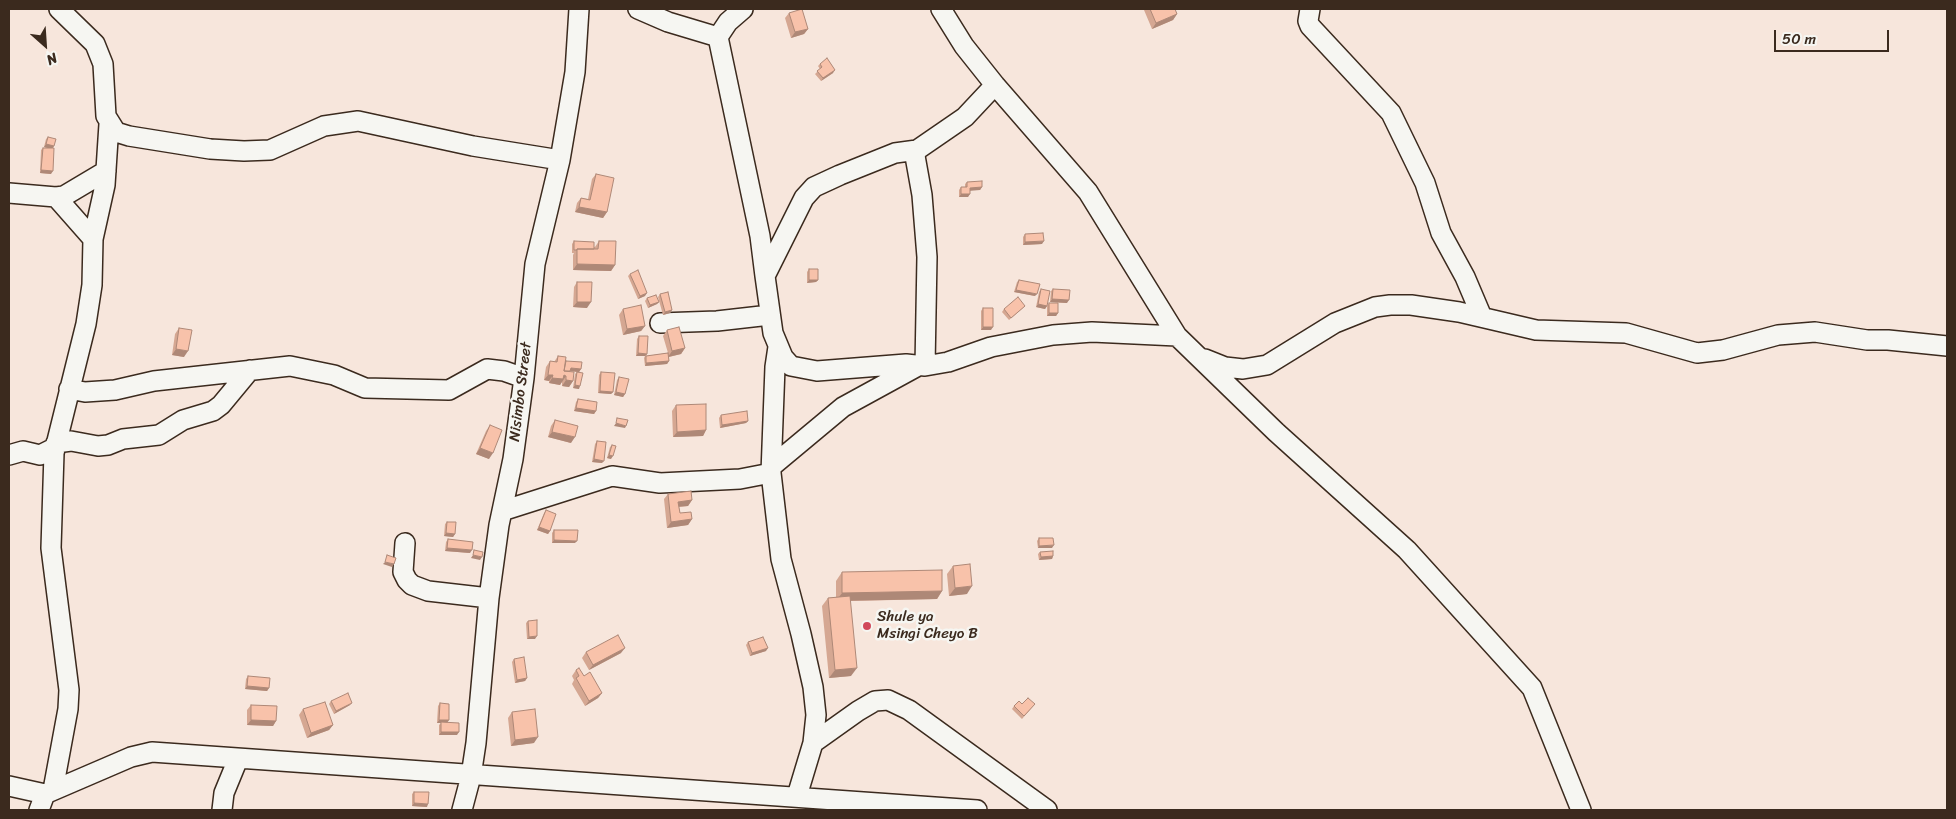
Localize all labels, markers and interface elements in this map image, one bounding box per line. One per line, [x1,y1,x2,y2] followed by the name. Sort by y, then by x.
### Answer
[20,20,70,70] north arrow
[1776,20,1891,52] scale bar
[1782,26,1816,52] text: 50 m
[42,46,62,72] text: N
[506,341,536,443] street label: Nisimbo Street
[877,608,978,643] place label: Shule ya Msingi Cheyo B
[861,620,873,632] marker: Shule ya Msingi Cheyo B

